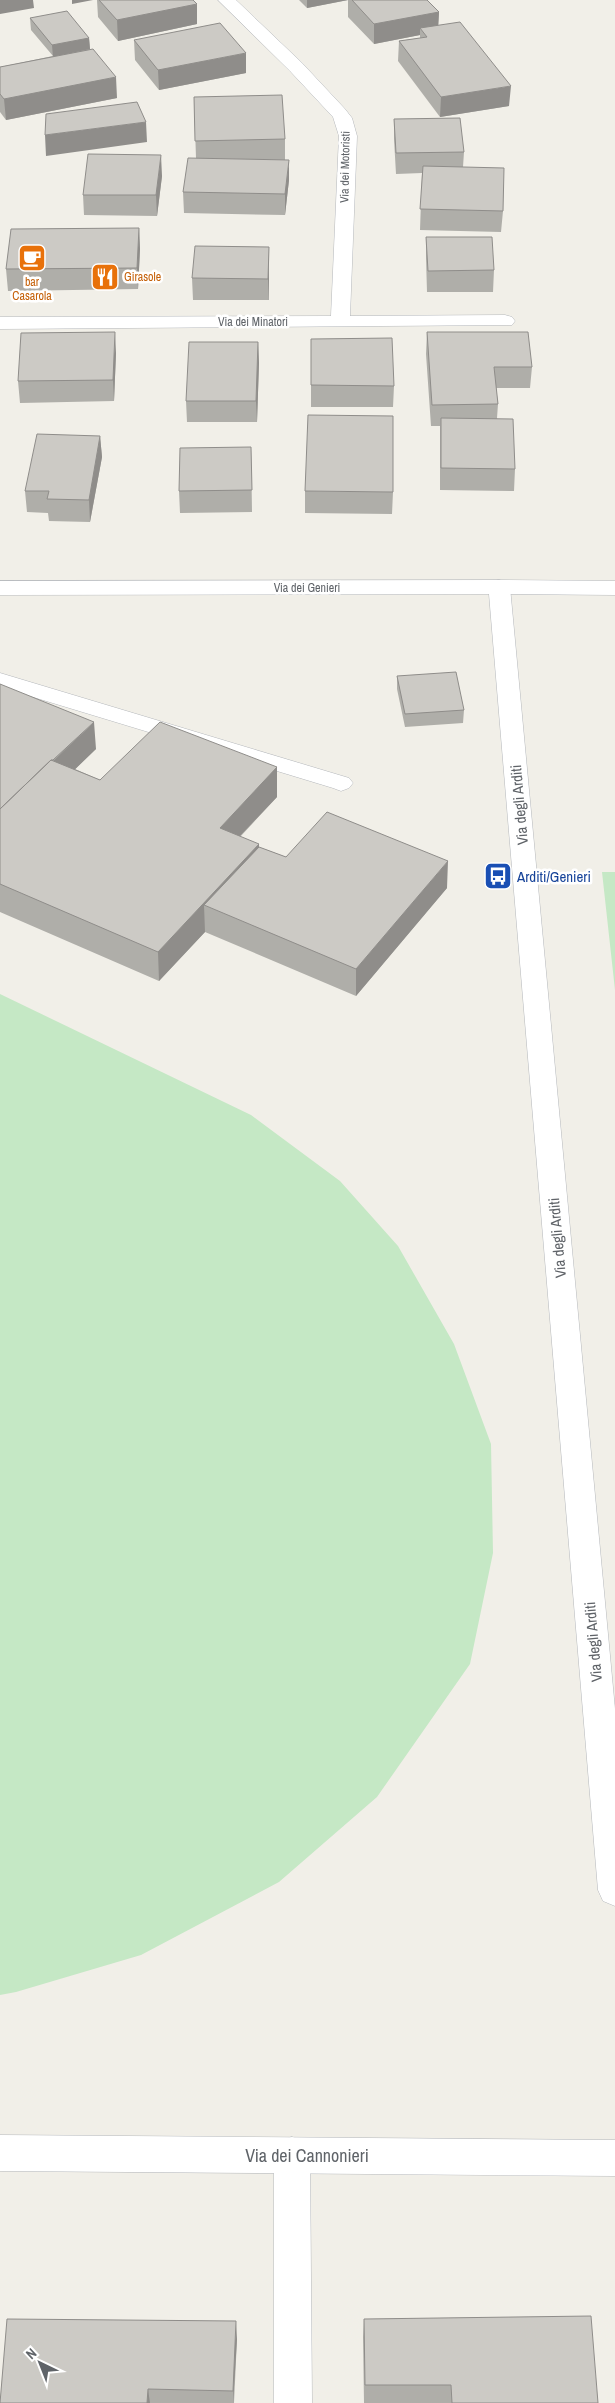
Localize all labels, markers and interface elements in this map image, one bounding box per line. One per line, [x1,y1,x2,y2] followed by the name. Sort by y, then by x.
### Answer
[336,131,354,203] street label: Via dei Motoristi
[17,243,47,273] cafe icon: bar Casarola
[90,262,120,292] restaurant icon: Girasole
[124,269,161,285] place label: Girasole
[12,274,52,304] place label: bar Casarola
[218,314,288,330] street label: Via dei Minatori
[274,580,340,596] street label: Via dei Genieri
[505,764,533,846] street label: Via degli Arditi
[483,861,513,891] bus stop icon: Arditi/Genieri
[516,866,591,887] place label: Arditi/Genieri
[543,1197,571,1279] street label: Via degli Arditi
[579,1601,607,1683] street label: Via degli Arditi
[245,2143,369,2168] street label: Via dei Cannonieri
[15,2338,65,2388] north arrow
[22,2344,40,2363] text: N

